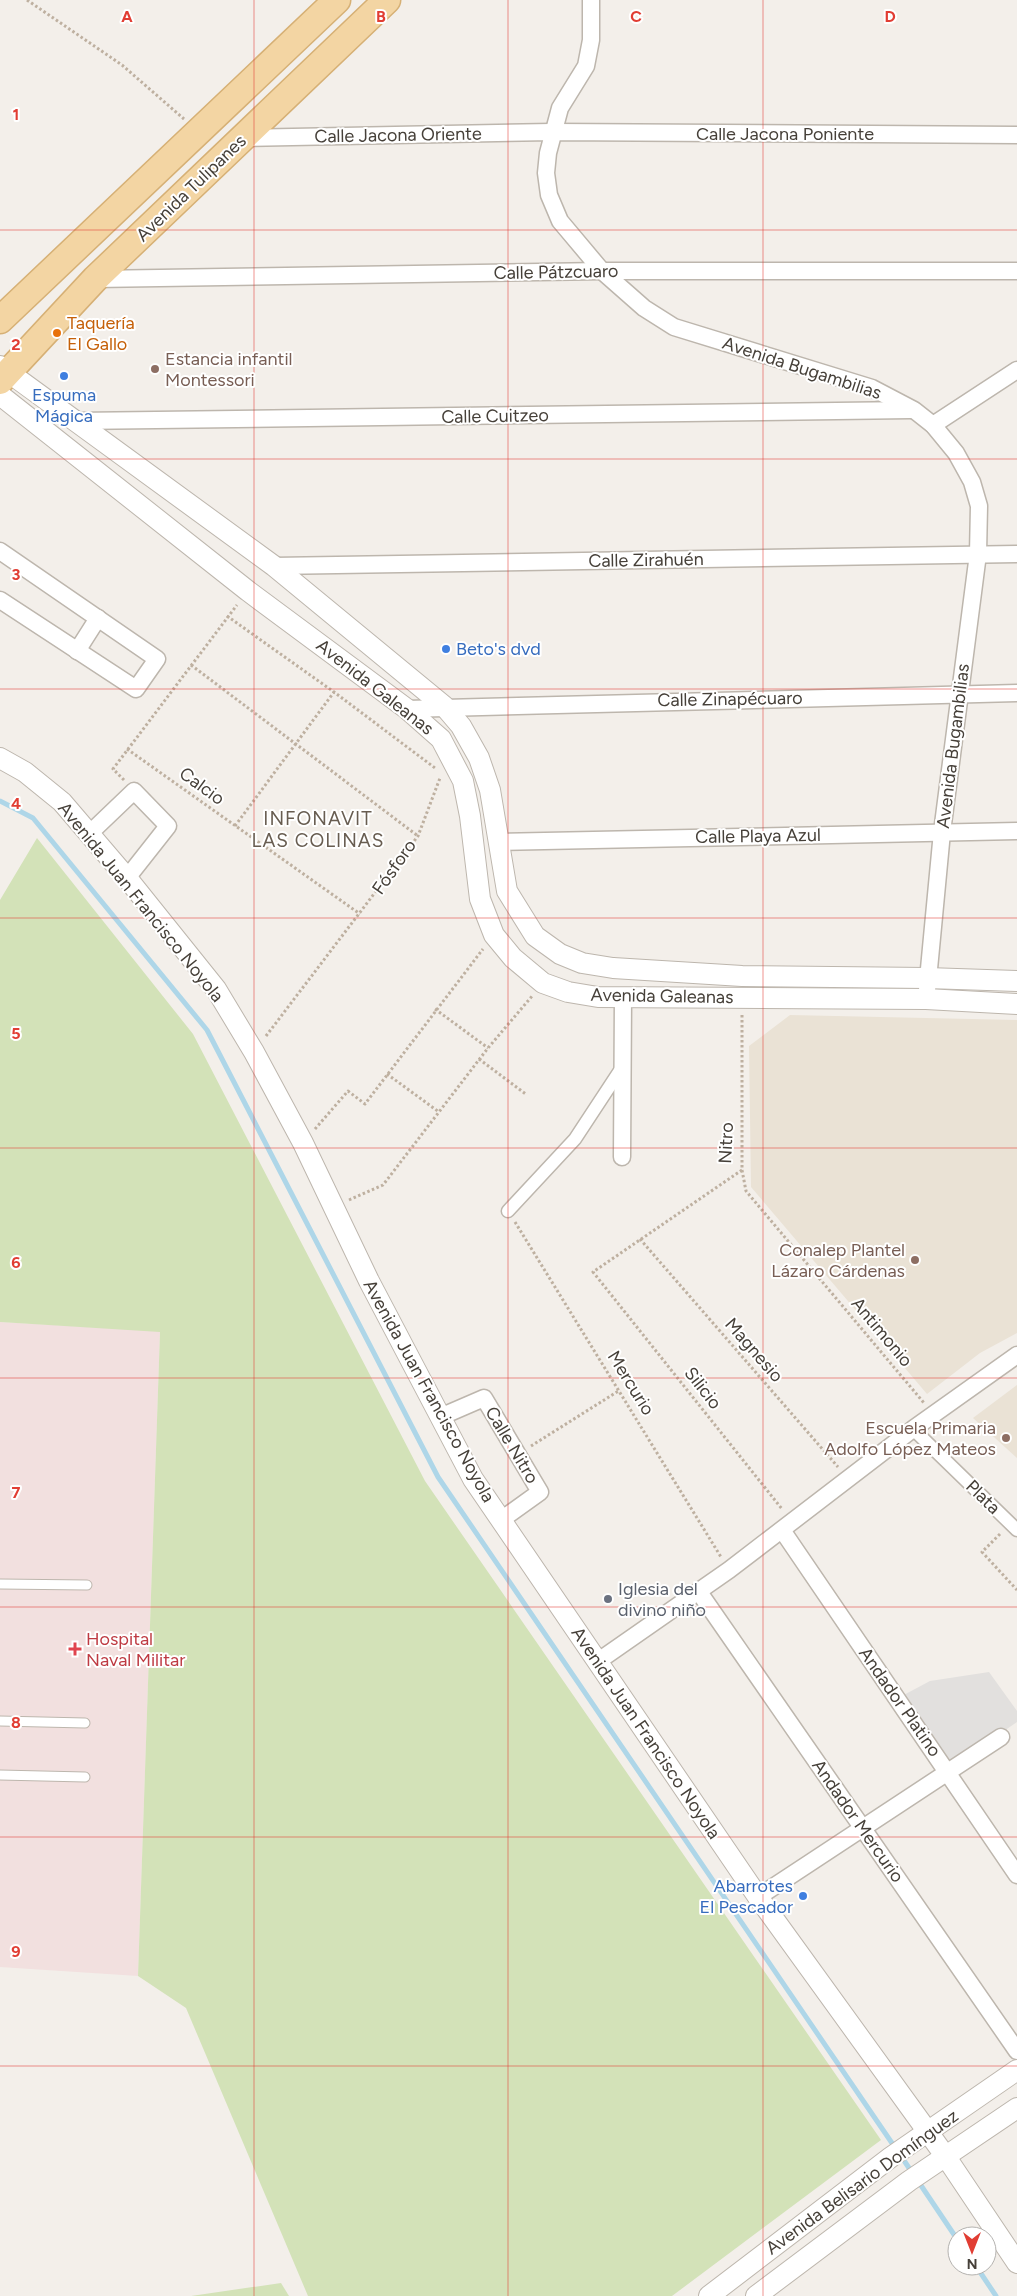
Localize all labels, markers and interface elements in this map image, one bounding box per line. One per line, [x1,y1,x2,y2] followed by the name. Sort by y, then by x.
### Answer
[121,7,133,26] text: A
[376,7,386,26] text: B
[630,7,642,26] text: C
[884,7,896,26] text: D
[13,105,19,124] text: 1
[314,123,482,147] street label: Calle Jacona Oriente
[696,123,874,145] street label: Calle Jacona Poniente
[131,130,251,246] street label: Avenida Tulipanes
[493,260,619,284] street label: Calle Pátzcuaro
[67,312,135,355] place label: Taquería El Gallo
[51,327,63,339] marker: Taquería El Gallo
[720,332,884,404] street label: Avenida Bugambilias
[11,335,21,354] text: 2
[165,348,293,391] place label: Estancia infantil Montessori
[149,363,161,375] marker: Estancia infantil Montessori
[58,370,70,382] marker: Espuma Mágica
[32,384,96,427] place label: Espuma Mágica
[441,404,549,428] street label: Calle Cuitzeo
[588,548,704,572] street label: Calle Zirahuén
[12,565,21,584] text: 3
[312,634,438,740] street label: Avenida Galeanas
[456,638,541,660] place label: Beto's dvd
[440,643,452,655] marker: Beto's dvd
[932,662,974,830] street label: Avenida Bugambilias
[657,687,803,711] street label: Calle Zinapécuaro
[175,762,229,810] street label: Calcio
[11,794,21,813] text: 4
[53,797,229,1007] street label: Avenida Juan Francisco Noyola
[252,807,384,852] district label: INFONAVIT LAS COLINAS
[695,824,821,848] street label: Calle Playa Azul
[367,835,421,899] street label: Fósforo
[590,984,734,1008] street label: Avenida Galeanas
[11,1024,21,1043] text: 5
[714,1122,738,1164] street label: Nitro
[771,1239,905,1282] place label: Conalep Plantel Lázaro Cárdenas
[11,1253,21,1272] text: 6
[909,1254,921,1266] marker: Conalep Plantel Lázaro Cárdenas
[359,1276,499,1506] street label: Avenida Juan Francisco Noyola
[847,1293,917,1371] street label: Antimonio
[720,1313,788,1387] street label: Magnesio
[603,1347,659,1419] street label: Mercurio
[680,1362,726,1414] street label: Silicio
[480,1403,544,1487] street label: Calle Nitro
[824,1417,996,1460] place label: Escuela Primaria Adolfo López Mateos
[1000,1432,1012,1444] marker: Escuela Primaria Adolfo López Mateos
[961,1475,1005,1519] street label: Plata
[12,1483,21,1502] text: 7
[618,1578,706,1621] place label: Iglesia del divino niño
[602,1593,614,1605] marker: Iglesia del divino niño
[567,1623,725,1843] street label: Avenida Juan Francisco Noyola
[86,1628,185,1671] place label: Hospital Naval Militar
[68,1642,82,1656] marker: Hospital Naval Militar
[854,1643,946,1761] street label: Andador Platino
[11,1713,21,1732] text: 8
[807,1755,909,1887] street label: Andador Mercurio
[699,1875,793,1918] place label: Abarrotes El Pescador
[797,1890,809,1902] marker: Abarrotes El Pescador
[11,1942,21,1961] text: 9
[761,2105,963,2259] street label: Avenida Belisario Domínguez
[947,2226,997,2276] north arrow
[967,2255,977,2272] text: N

